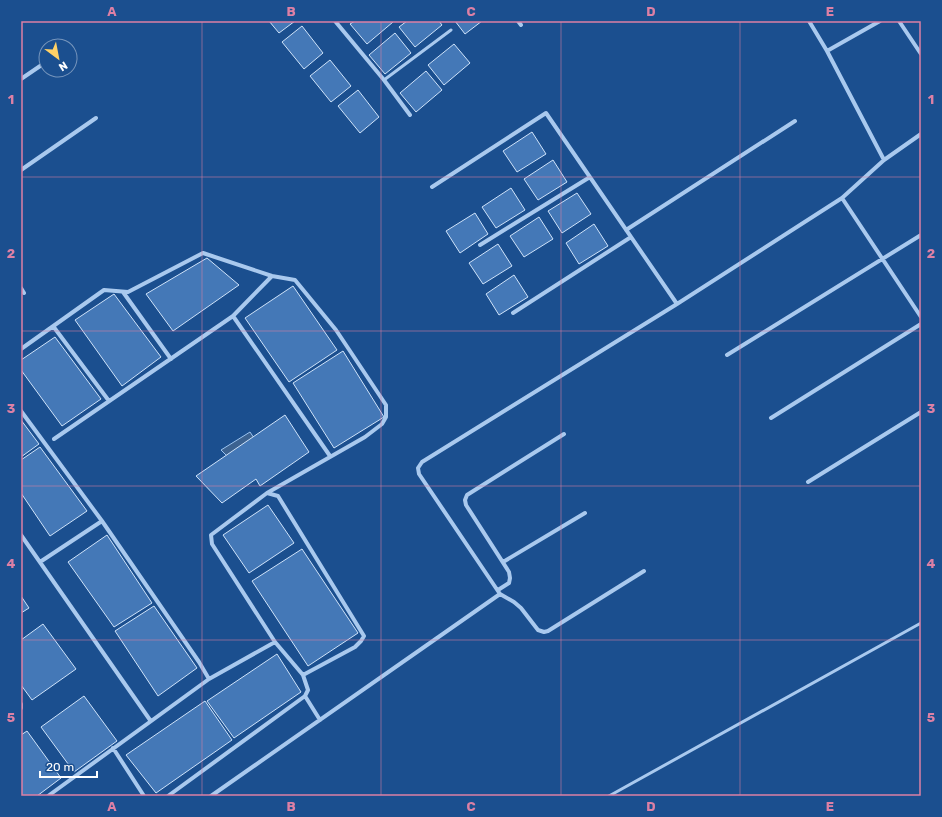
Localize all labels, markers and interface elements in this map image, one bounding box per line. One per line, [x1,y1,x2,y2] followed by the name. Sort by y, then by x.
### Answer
[107,4,117,19] text: A
[286,4,296,19] text: B
[466,4,476,19] text: C
[646,4,656,19] text: D
[826,4,834,19] text: E
[38,38,78,78] north arrow
[56,58,70,74] text: N
[8,92,14,107] text: 1
[928,92,934,107] text: 1
[7,246,15,261] text: 2
[927,246,935,261] text: 2
[7,401,16,416] text: 3
[927,401,936,416] text: 3
[7,556,16,571] text: 4
[927,556,936,571] text: 4
[7,710,15,725] text: 5
[927,710,935,725] text: 5
[40,753,97,779] scale bar
[46,760,74,774] text: 20 m
[107,799,117,814] text: A
[286,799,296,814] text: B
[466,799,476,814] text: C
[646,799,656,814] text: D
[826,799,834,814] text: E

